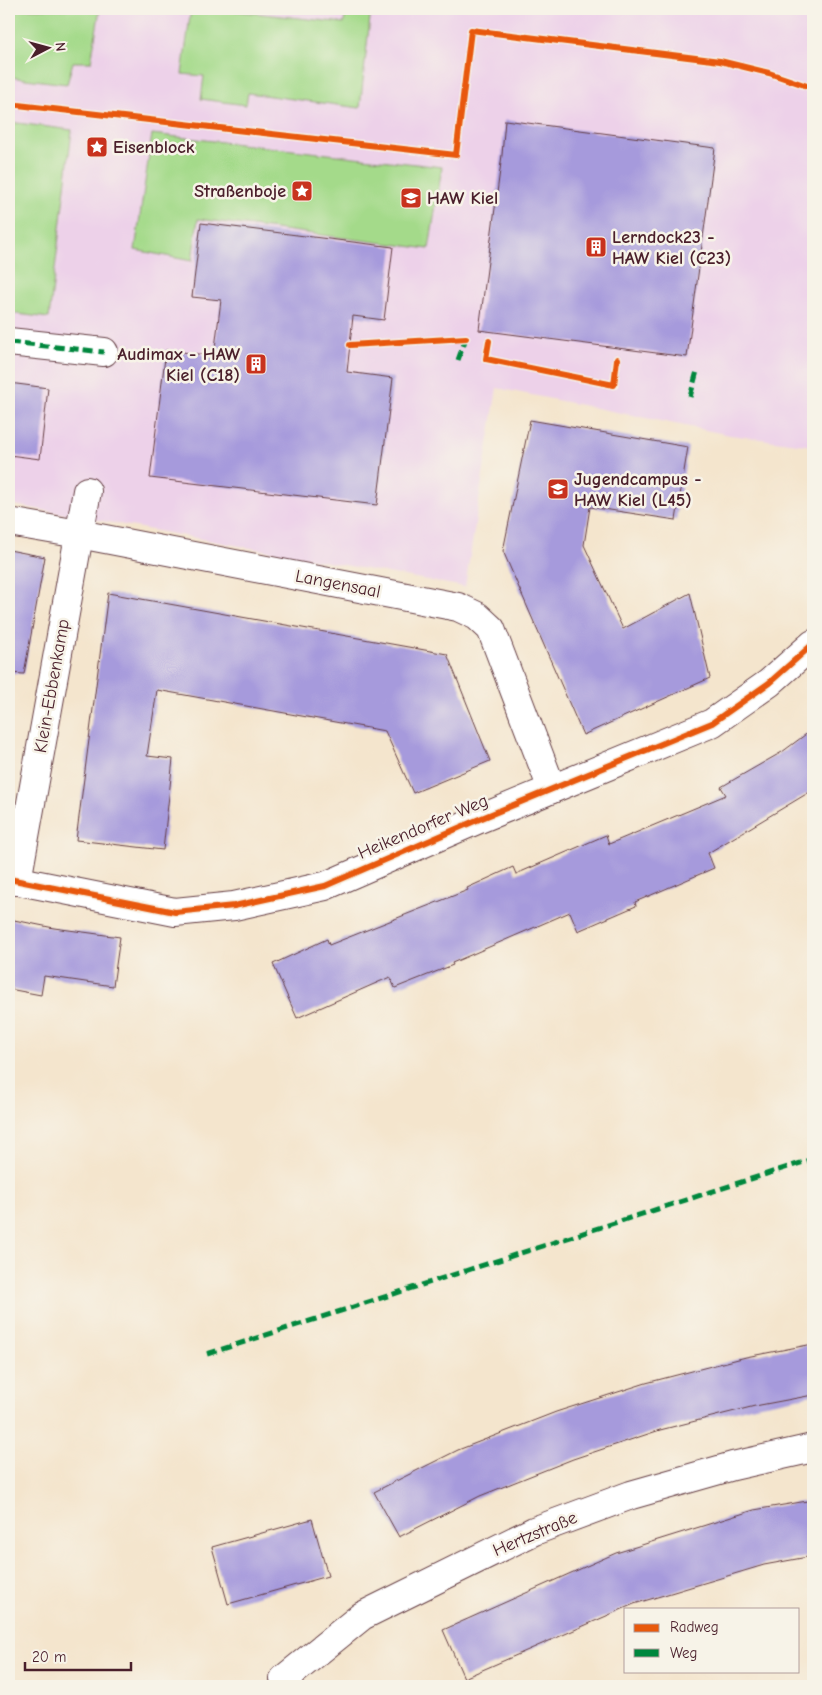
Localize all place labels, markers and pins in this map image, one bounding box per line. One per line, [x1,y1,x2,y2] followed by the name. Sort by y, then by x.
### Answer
[85,135,109,159] place icon: Eisenblock
[113,137,195,158] place label: Eisenblock
[290,179,314,203] place icon: Straßenboje
[194,181,286,202] place label: Straßenboje
[399,186,423,210] school or university icon: HAW Kiel
[427,188,498,209] place label: HAW Kiel
[612,227,731,269] place label: Lerndock23 - HAW Kiel (C23)
[584,235,608,259] building icon: Lerndock23 - HAW Kiel (C23)
[117,344,241,386] place label: Audimax - HAW Kiel (C18)
[244,352,268,376] building icon: Audimax - HAW Kiel (C18)
[574,469,702,511] place label: Jugendcampus - HAW Kiel (L45)
[546,477,570,501] school or university icon: Jugendcampus - HAW Kiel (L45)

